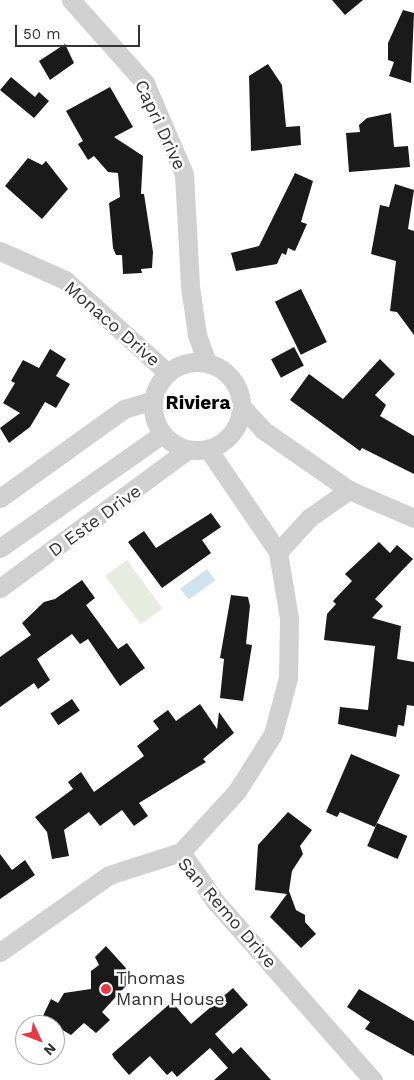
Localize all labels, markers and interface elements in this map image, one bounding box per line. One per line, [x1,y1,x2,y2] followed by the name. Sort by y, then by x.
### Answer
[18,15,142,47] scale bar
[23,25,60,43] text: 50 m
[130,77,190,173] street label: Capri Drive
[60,277,164,371] street label: Monaco Drive
[166,392,230,414] district label: Riviera
[45,480,145,562] street label: D Este Drive
[173,853,281,973] street label: San Remo Drive
[116,968,225,1011] place label: Thomas Mann House
[100,983,112,995] marker: Thomas Mann House
[15,1015,65,1065] north arrow
[41,1040,60,1059] text: N

